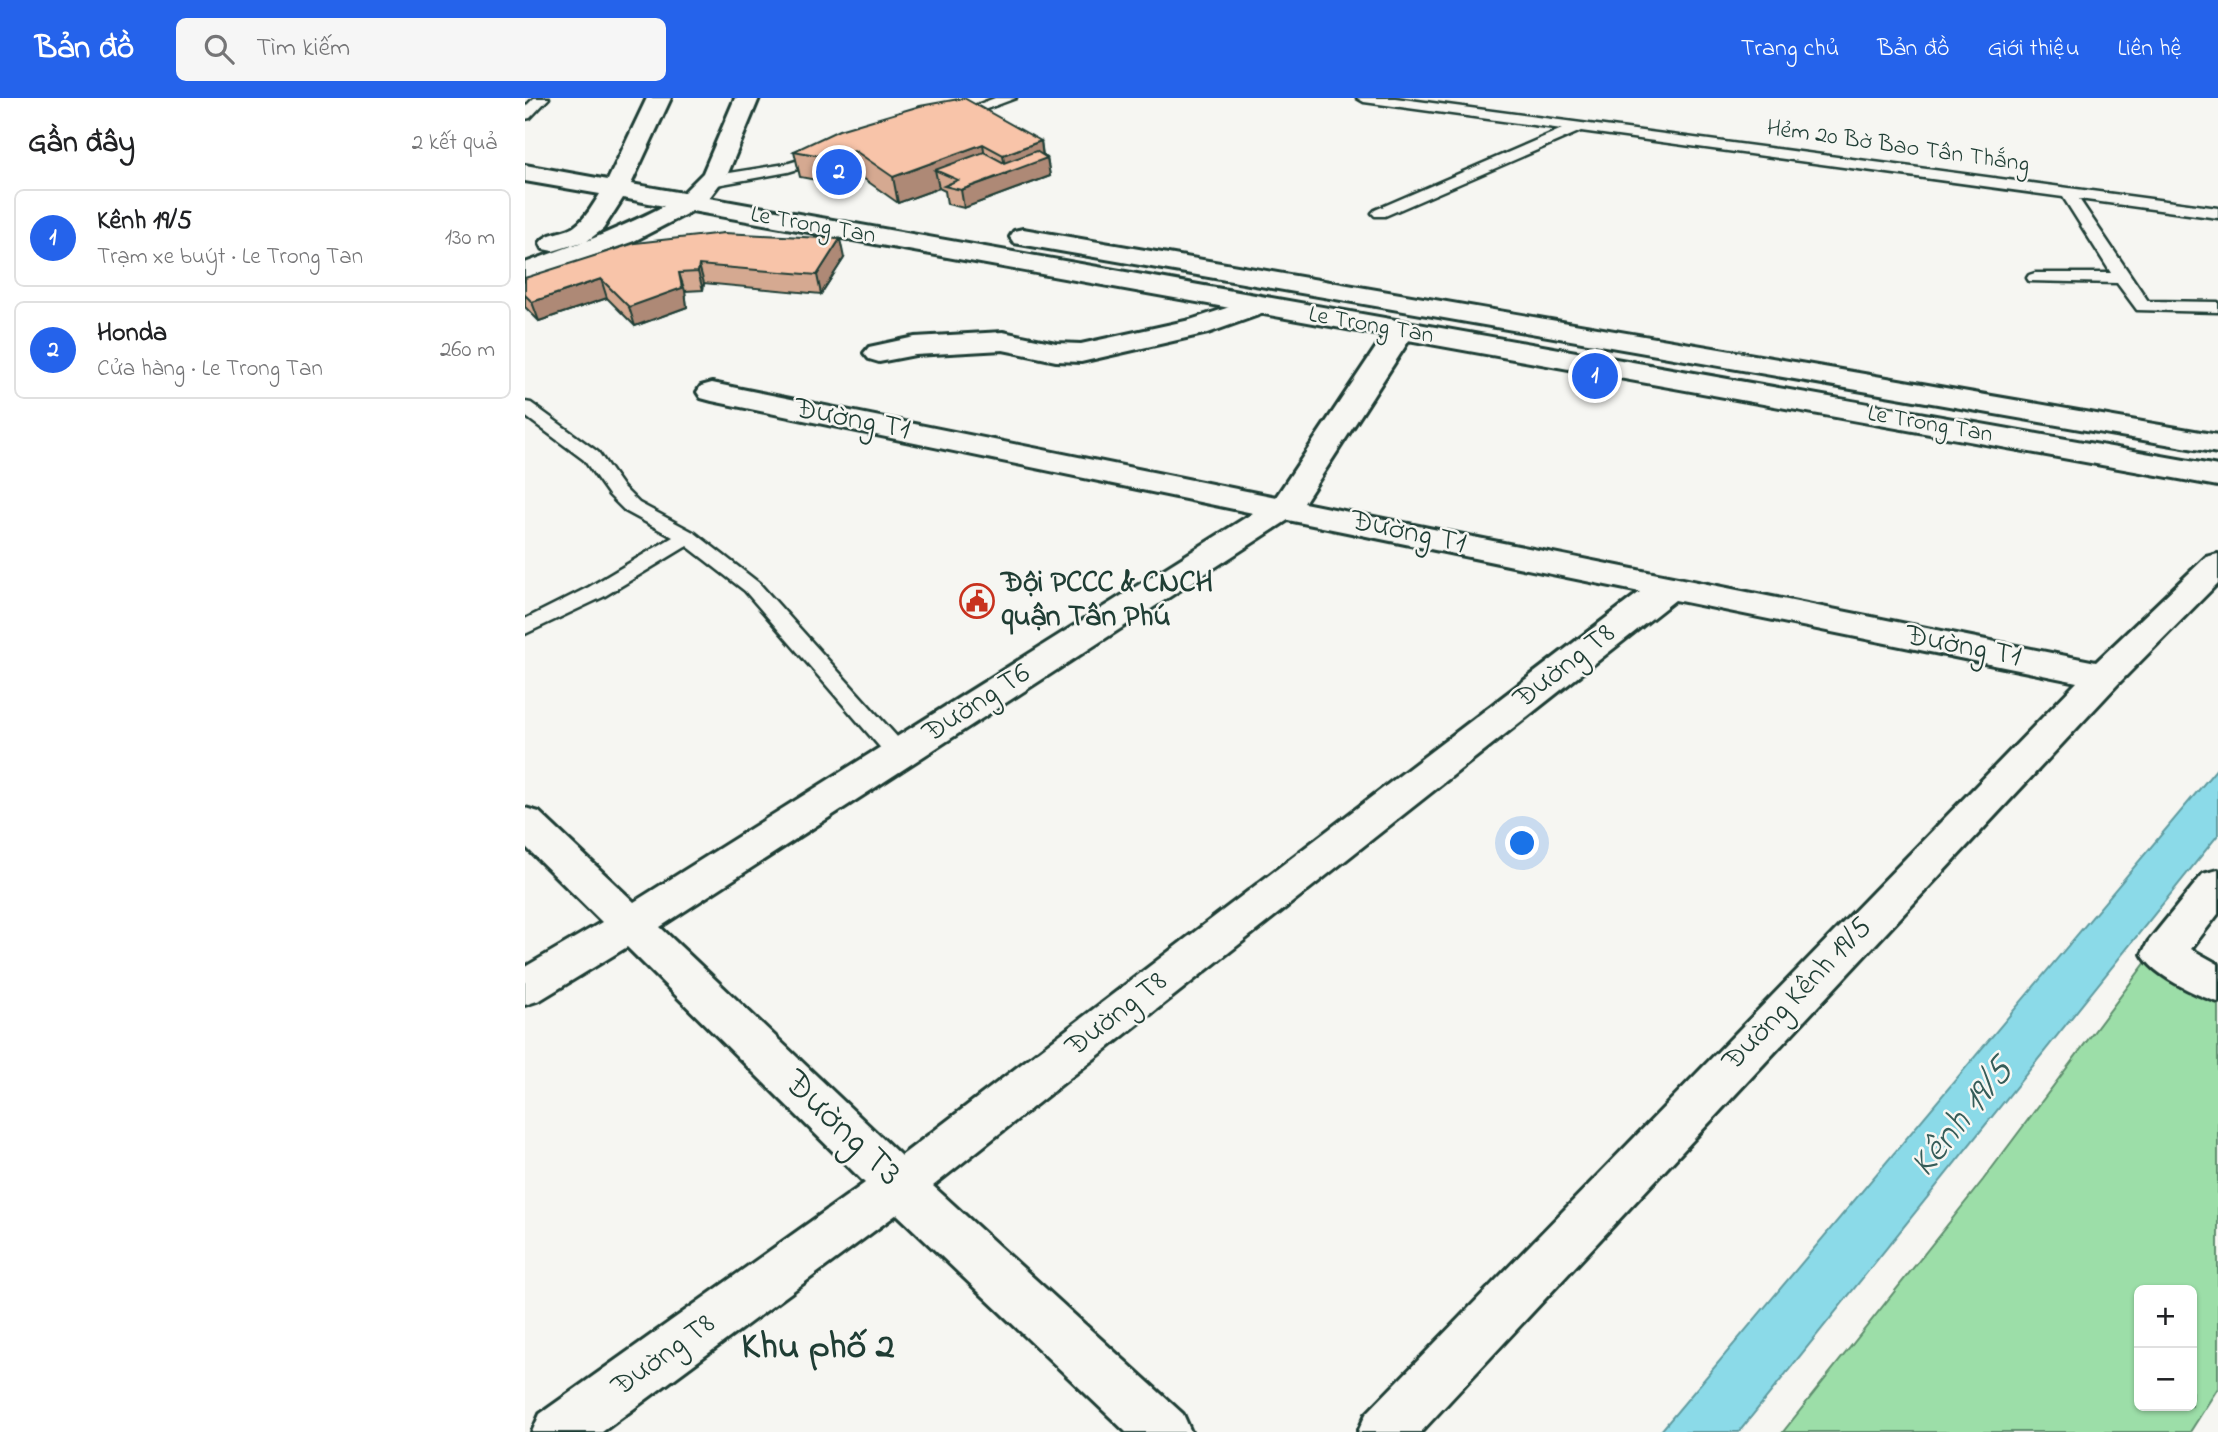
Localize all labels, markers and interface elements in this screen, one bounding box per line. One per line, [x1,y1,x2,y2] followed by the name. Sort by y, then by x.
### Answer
[176,18,666,81] search box
[35,25,134,73] text: Bản đồ
[200,30,238,68] icon: search
[256,30,350,68] text: Tìm kiếm
[1741,32,1839,67] text: Trang chủ
[1877,32,1949,67] text: Bản đồ
[1987,32,2079,67] text: Giới thiệu
[2117,32,2183,67] text: Liên hệ
[1764,111,2032,183] street label: Hẻm 20 Bờ Bao Tân Thắng
[28,122,135,166] text: Gần đây
[412,127,497,160] text: 2 kết quả
[816,146,862,198] pin: 2
[748,198,878,254] street label: Le Trong Tan
[97,203,192,241] text: Kênh 19/5
[49,222,57,255] text: 1
[445,222,495,255] text: 130 m
[97,241,363,274] text: Trạm xe buýt · Le Trong Tan
[1306,298,1436,354] street label: Le Trong Tan
[97,315,167,353] text: Honda
[47,334,59,367] text: 2
[440,334,495,367] text: 260 m
[1572,350,1618,402] pin: 1
[97,353,323,386] text: Cửa hàng · Le Trong Tan
[789,387,914,453] street label: Đường T1
[1865,397,1995,453] street label: Le Trong Tan
[1345,499,1470,567] street label: Đường T1
[999,562,1213,640] place label: Đội PCCC & CNCH quận Tân Phú
[958,582,996,620] public building icon: Đội PCCC & CNCH quận Tân Phú
[1504,613,1625,722] street label: Đường T8
[1900,614,2025,680] street label: Đường T1
[913,653,1040,756] street label: Đường T6
[1505,826,1539,860] your location
[1712,908,1883,1083] street label: Đường Kênh 19/5
[1056,961,1177,1070] street label: Đường T8
[1898,1043,2032,1191] water label: Kênh 19/5
[769,1057,914,1200] street label: Đường T3
[2134,1285,2197,1411] map controls
[2134,1285,2197,1348] button: +
[602,1303,725,1409] street label: Đường T8
[741,1320,895,1376] district label: Khu phố 2
[2134,1348,2197,1411] button: −

